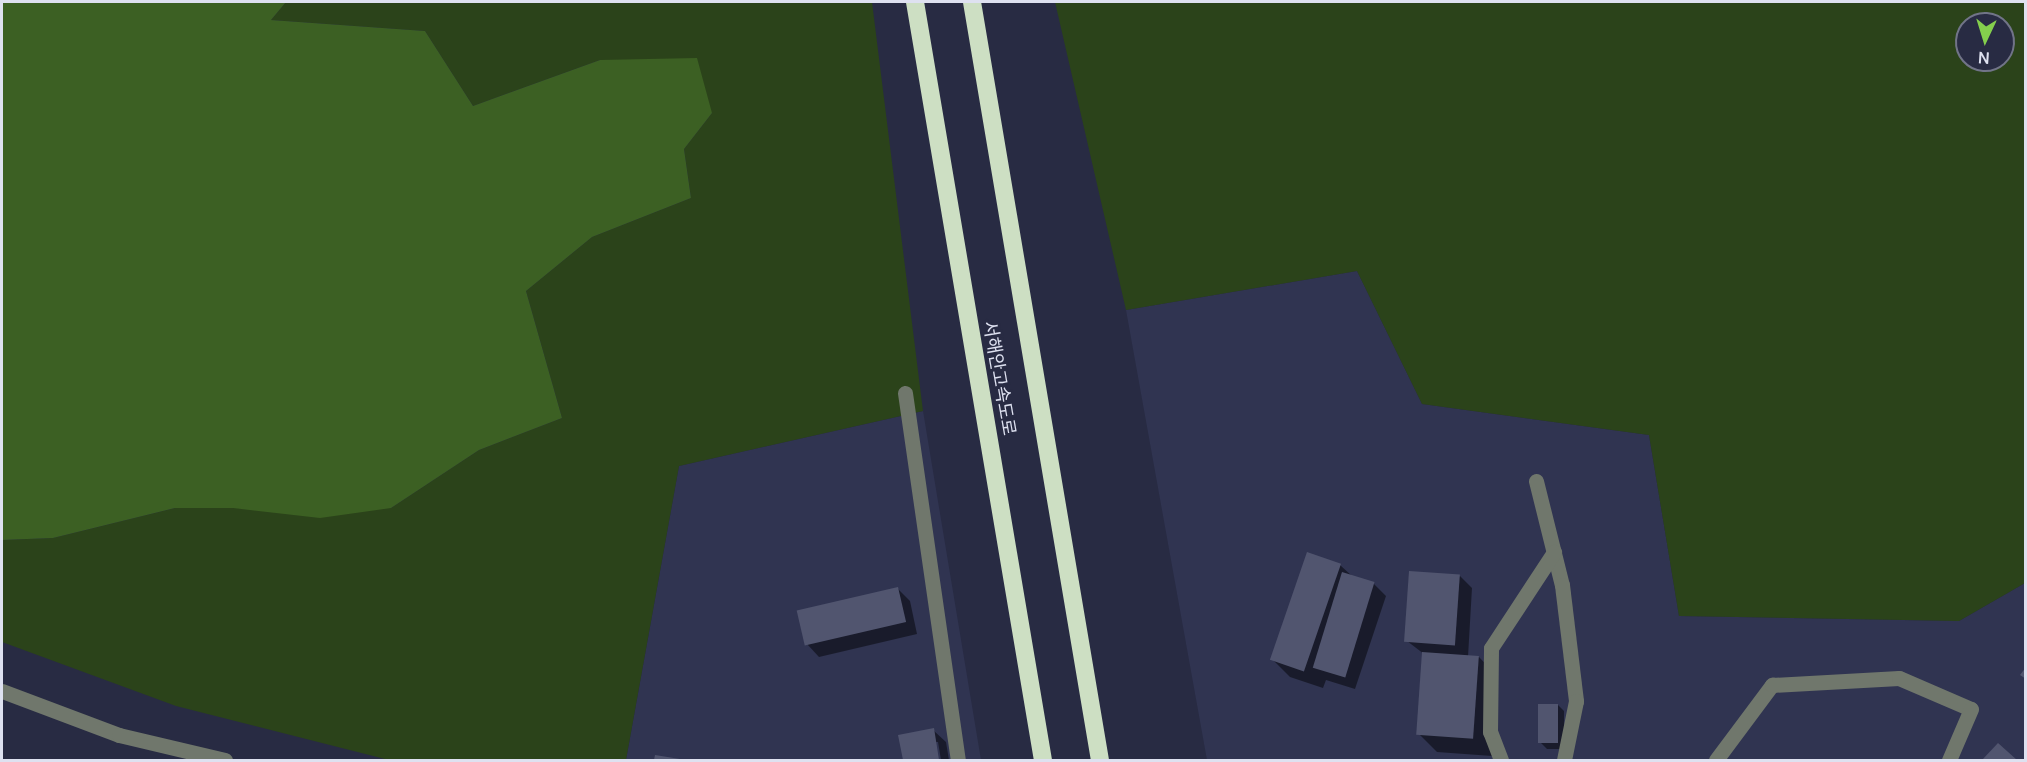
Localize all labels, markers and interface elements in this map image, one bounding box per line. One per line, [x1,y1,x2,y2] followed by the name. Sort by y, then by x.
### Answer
[1955,12,2015,72] north arrow
[1977,47,1990,69] text: N
[979,319,1021,437] street label: 서해안고속도로

